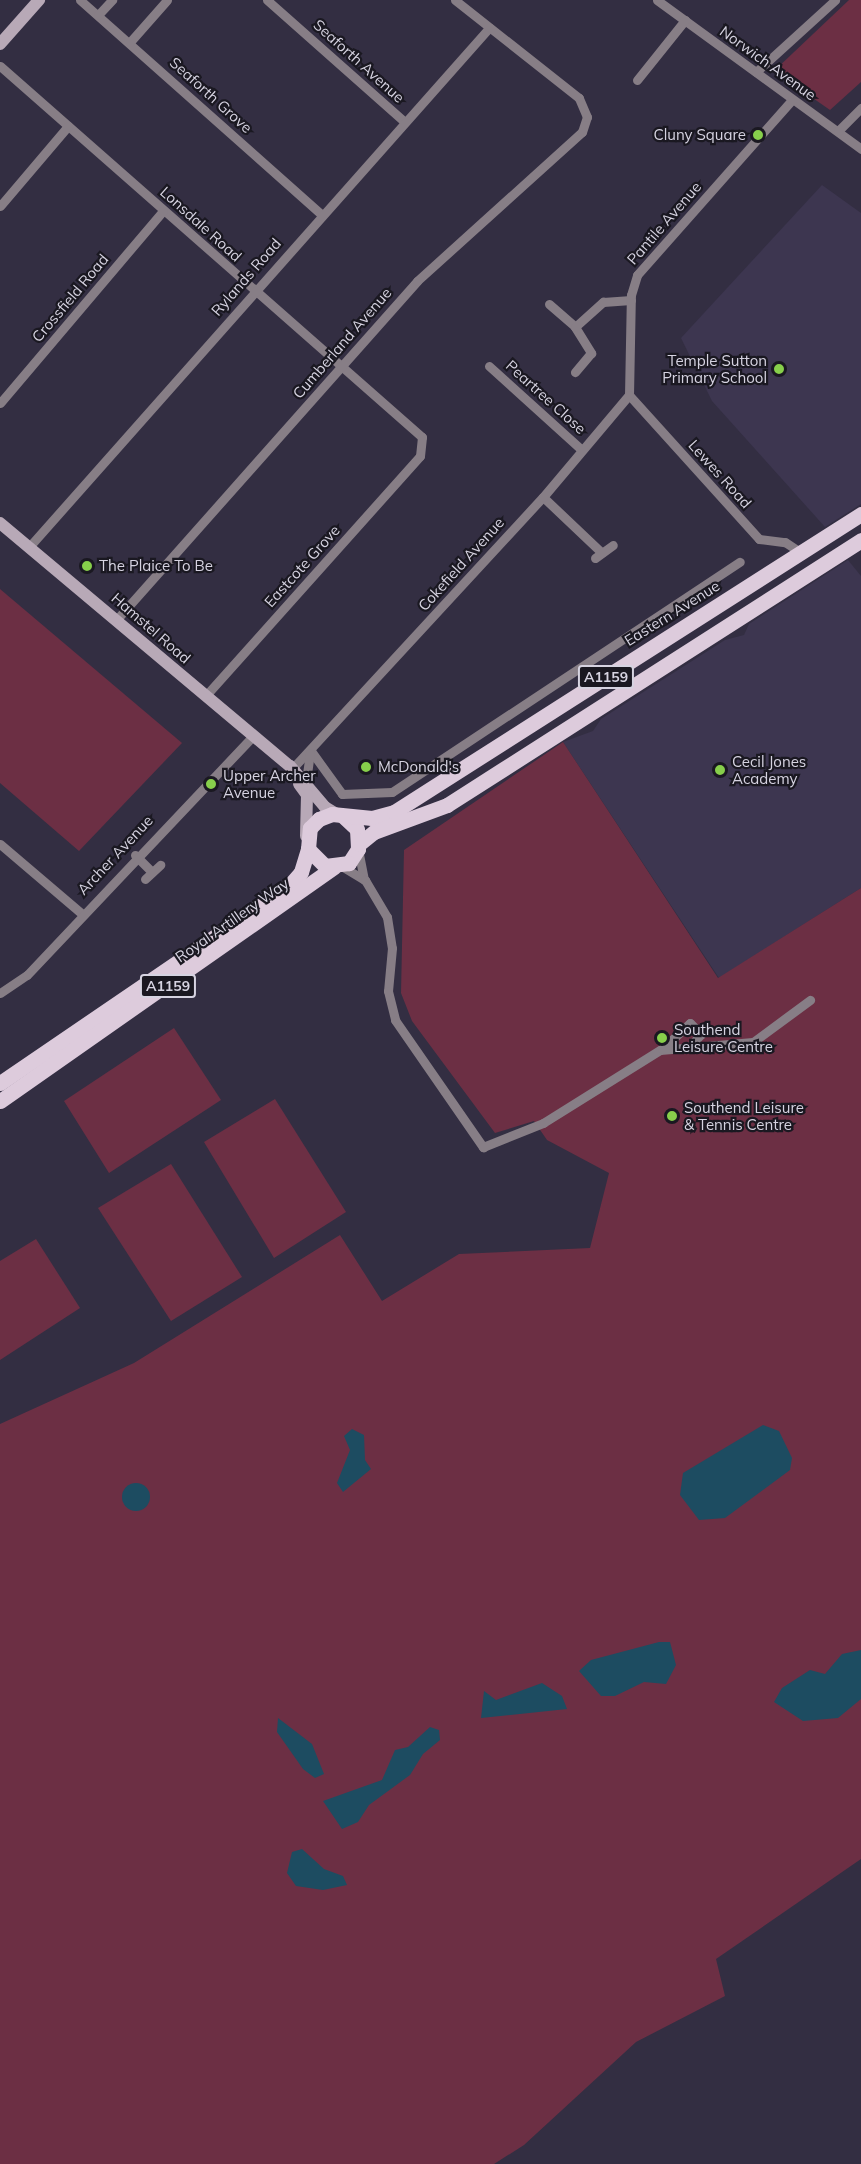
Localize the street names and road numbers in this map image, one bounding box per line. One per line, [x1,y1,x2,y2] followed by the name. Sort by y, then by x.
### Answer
[310,16,408,106] street label: Seaforth Avenue
[716,22,820,104] street label: Norwich Avenue
[166,53,256,137] street label: Seaforth Grove
[623,178,705,268] street label: Pantile Avenue
[157,183,245,265] street label: Lonsdale Road
[207,235,285,319] street label: Rylands Road
[28,250,112,346] street label: Crossfield Road
[289,284,395,402] street label: Cumberland Avenue
[502,356,590,438] street label: Peartree Close
[685,436,755,512] street label: Lewes Road
[414,514,508,614] street label: Cokefield Avenue
[261,521,343,611] street label: Eastcote Grove
[621,577,723,649] street label: Eastern Avenue
[108,589,194,667] street label: Hamstel Road
[578,666,634,688] road number: A1159
[74,811,156,899] street label: Archer Avenue
[172,874,292,966] street label: Royal Artillery Way
[140,975,196,997] road number: A1159

